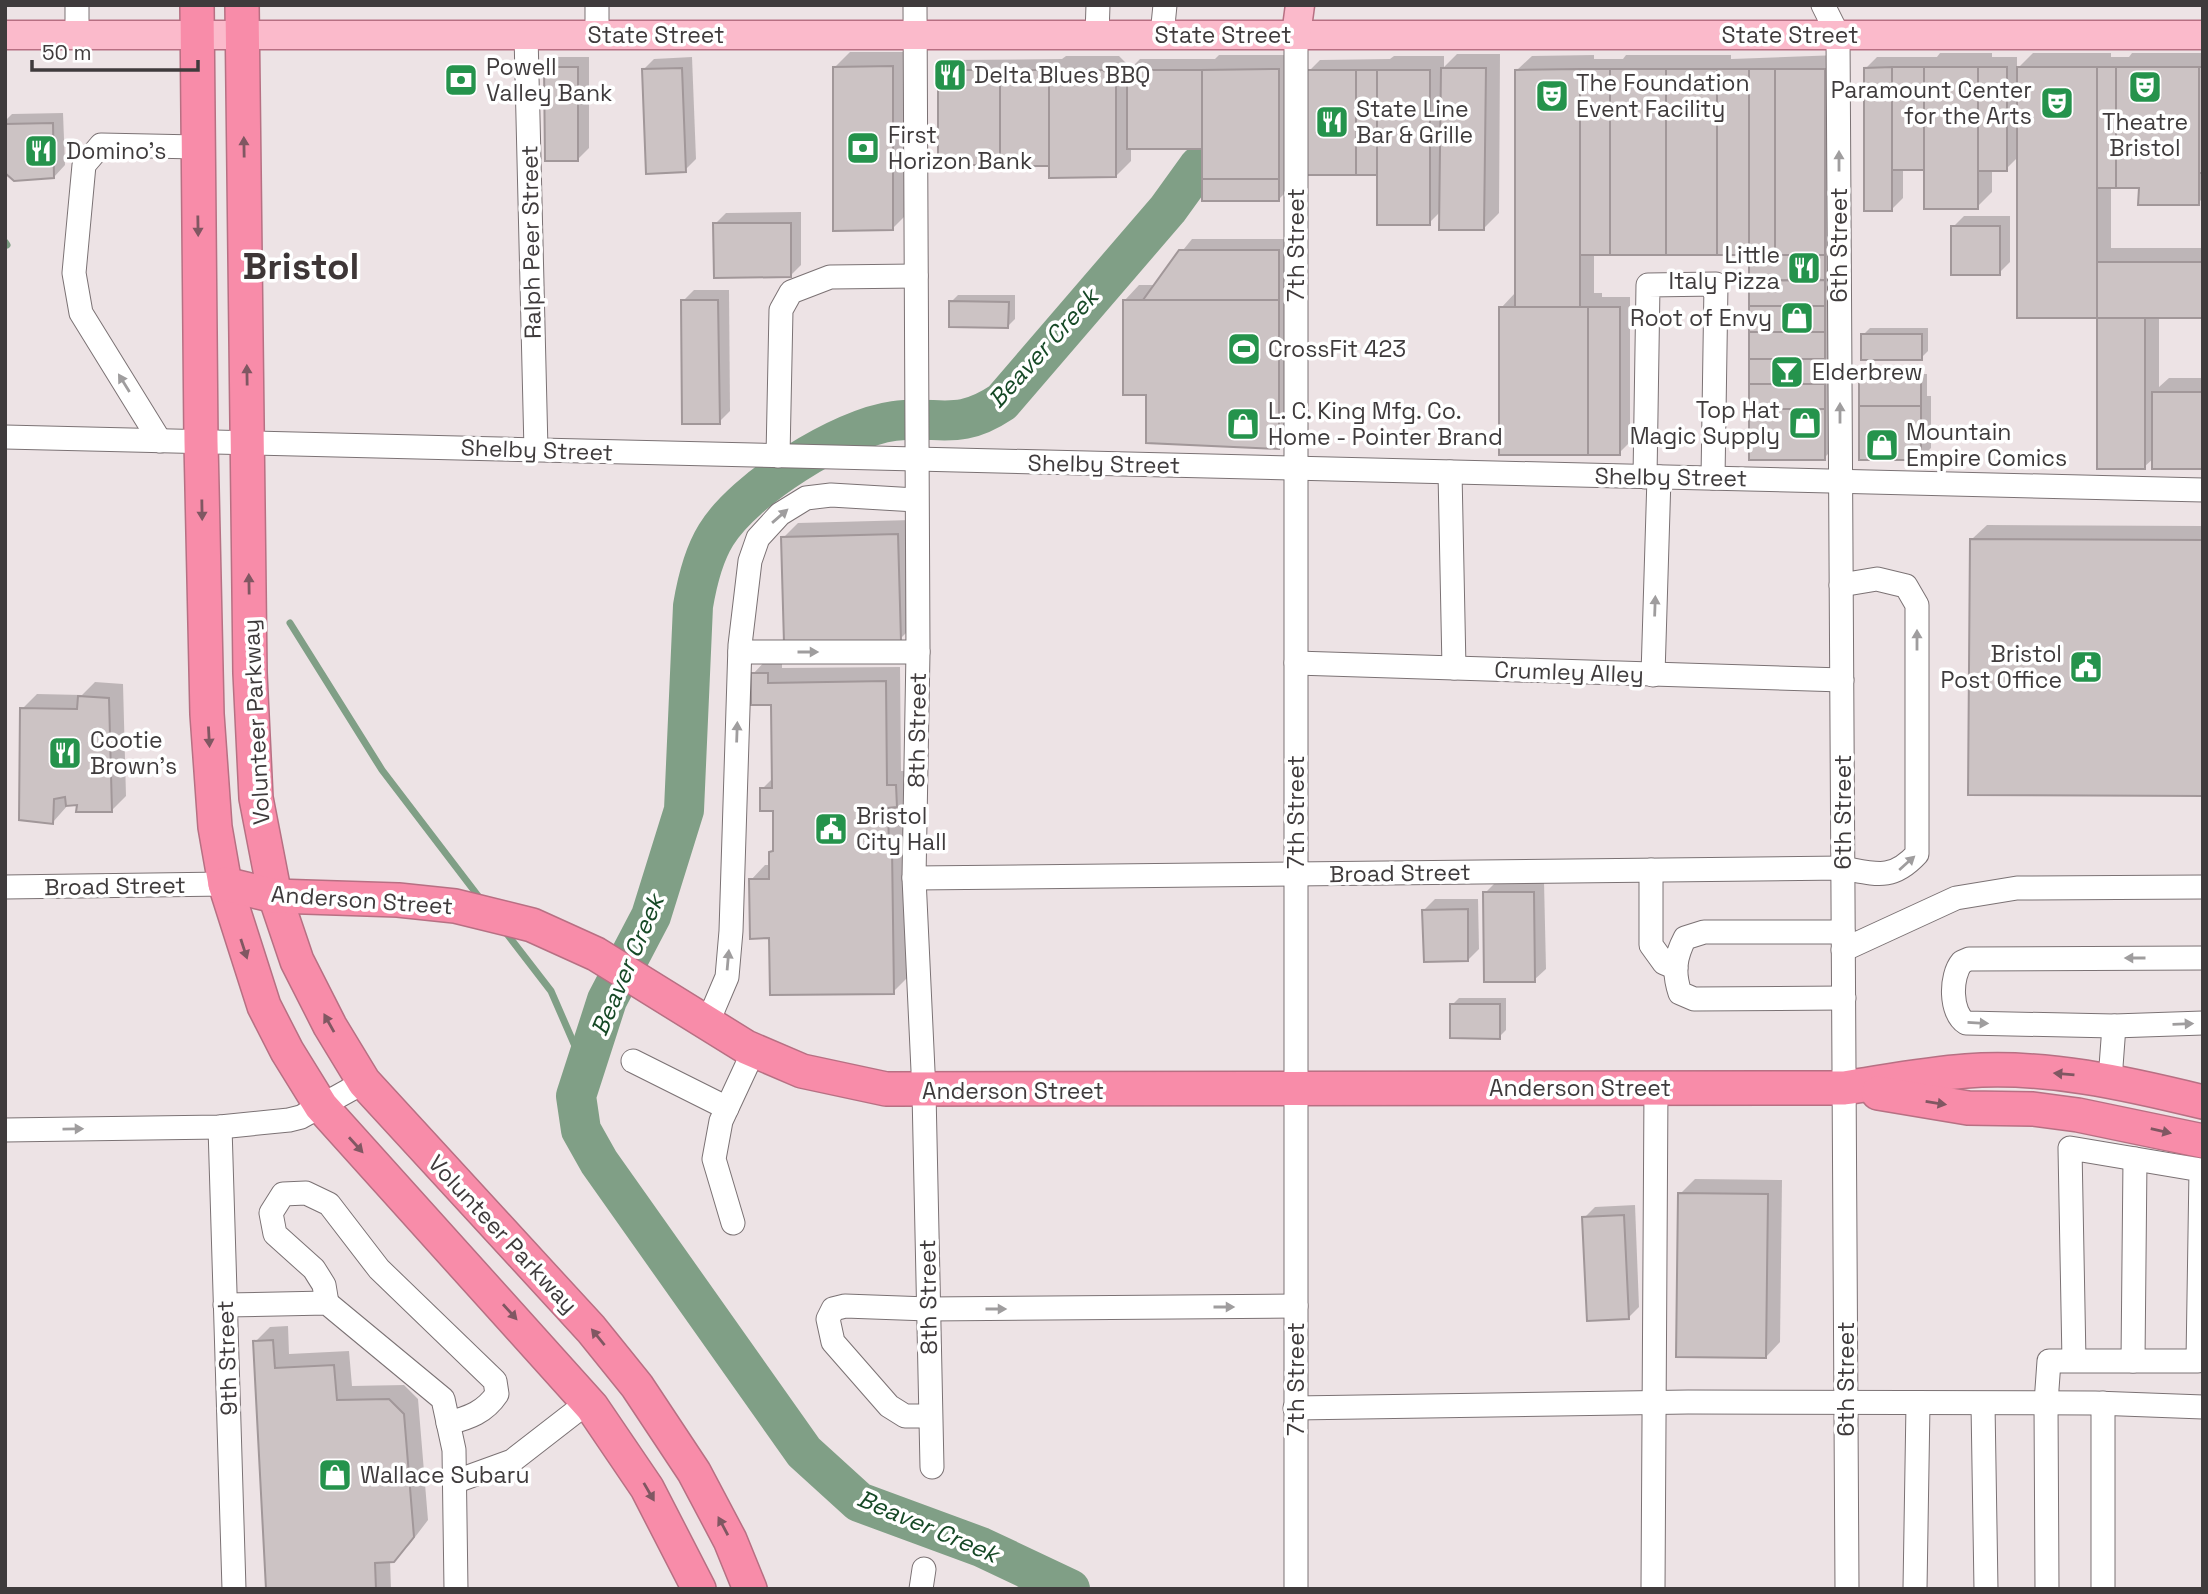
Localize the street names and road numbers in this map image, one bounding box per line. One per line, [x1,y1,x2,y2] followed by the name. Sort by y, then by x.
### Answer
[587,20,725,50] street label: State Street
[1154,20,1292,50] street label: State Street
[1721,20,1859,50] street label: State Street
[514,145,548,339] street label: Ralph Peer Street
[1281,188,1311,302] street label: 7th Street
[1824,188,1854,302] street label: 6th Street
[460,432,614,468] street label: Shelby Street
[1027,448,1181,480] street label: Shelby Street
[1594,461,1748,493] street label: Shelby Street
[236,618,276,826] street label: Volunteer Parkway
[1494,654,1644,690] street label: Crumley Alley
[901,672,933,788] street label: 8th Street
[1281,755,1311,869] street label: 7th Street
[1828,755,1858,869] street label: 6th Street
[1329,857,1471,889] street label: Broad Street
[44,870,186,902] street label: Broad Street
[270,879,454,921] street label: Anderson Street
[1489,1073,1671,1103] street label: Anderson Street
[922,1076,1104,1106] street label: Anderson Street
[422,1148,584,1320] street label: Volunteer Parkway
[912,1239,944,1355] street label: 8th Street
[210,1300,244,1416] street label: 9th Street
[1281,1322,1311,1436] street label: 7th Street
[1831,1322,1861,1436] street label: 6th Street

